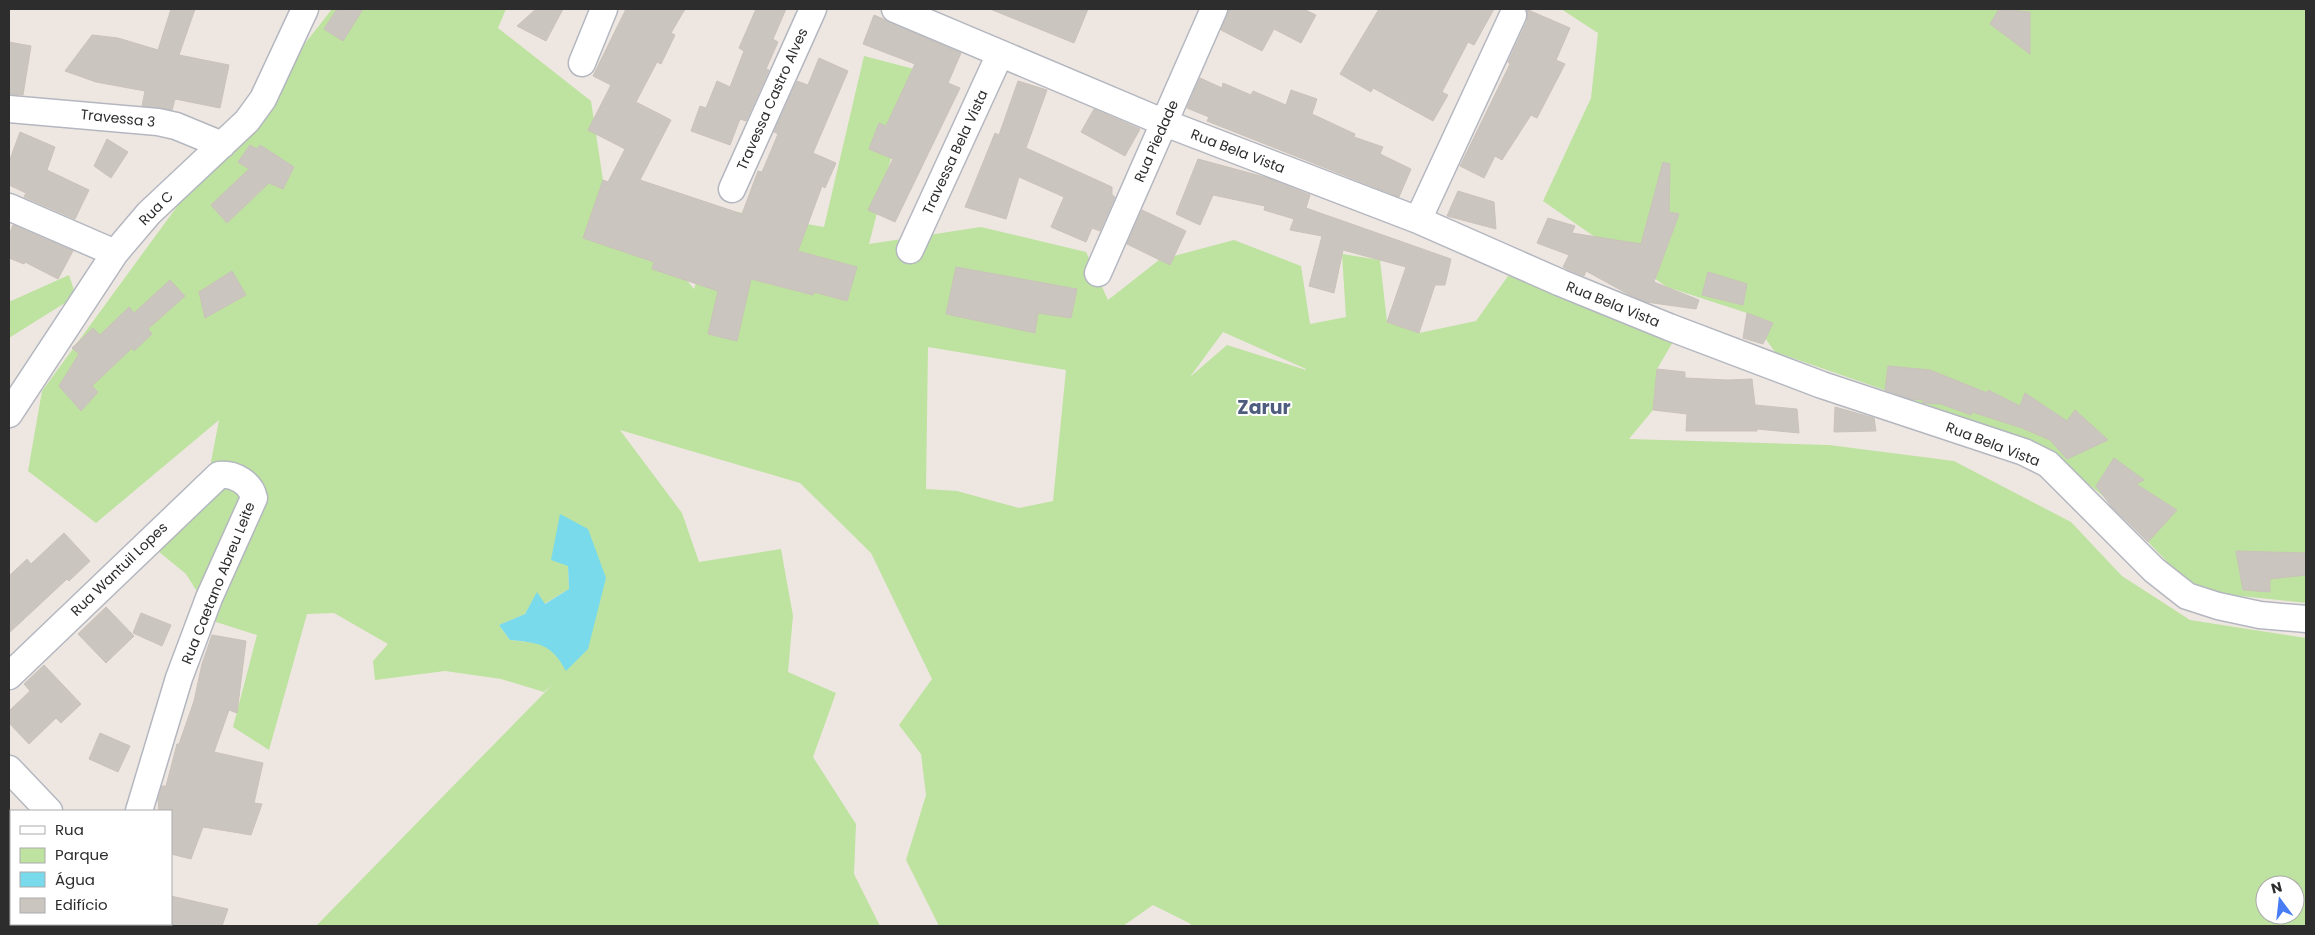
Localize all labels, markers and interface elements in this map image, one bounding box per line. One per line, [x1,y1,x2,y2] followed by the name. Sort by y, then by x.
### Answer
[732,25,812,173] street label: Travessa Castro Alves
[917,86,993,218] street label: Travessa Bela Vista
[1129,96,1183,185] street label: Rua Piedade
[80,104,156,132] street label: Travessa 3
[1188,124,1288,178] street label: Rua Bela Vista
[134,186,178,230] street label: Rua C
[1563,276,1663,332] street label: Rua Bela Vista
[1237,394,1291,421] district label: Zarur
[1943,417,2043,471] street label: Rua Bela Vista
[176,499,260,667] street label: Rua Caetano Abreu Leite
[66,517,172,621] street label: Rua Wantuil Lopes
[10,810,172,925] legend
[55,819,84,840] text: Rua
[55,844,108,865] text: Parque
[55,869,95,890] text: Água
[2255,875,2305,925] north arrow
[2269,876,2284,898] text: N
[55,894,108,915] text: Edifício

